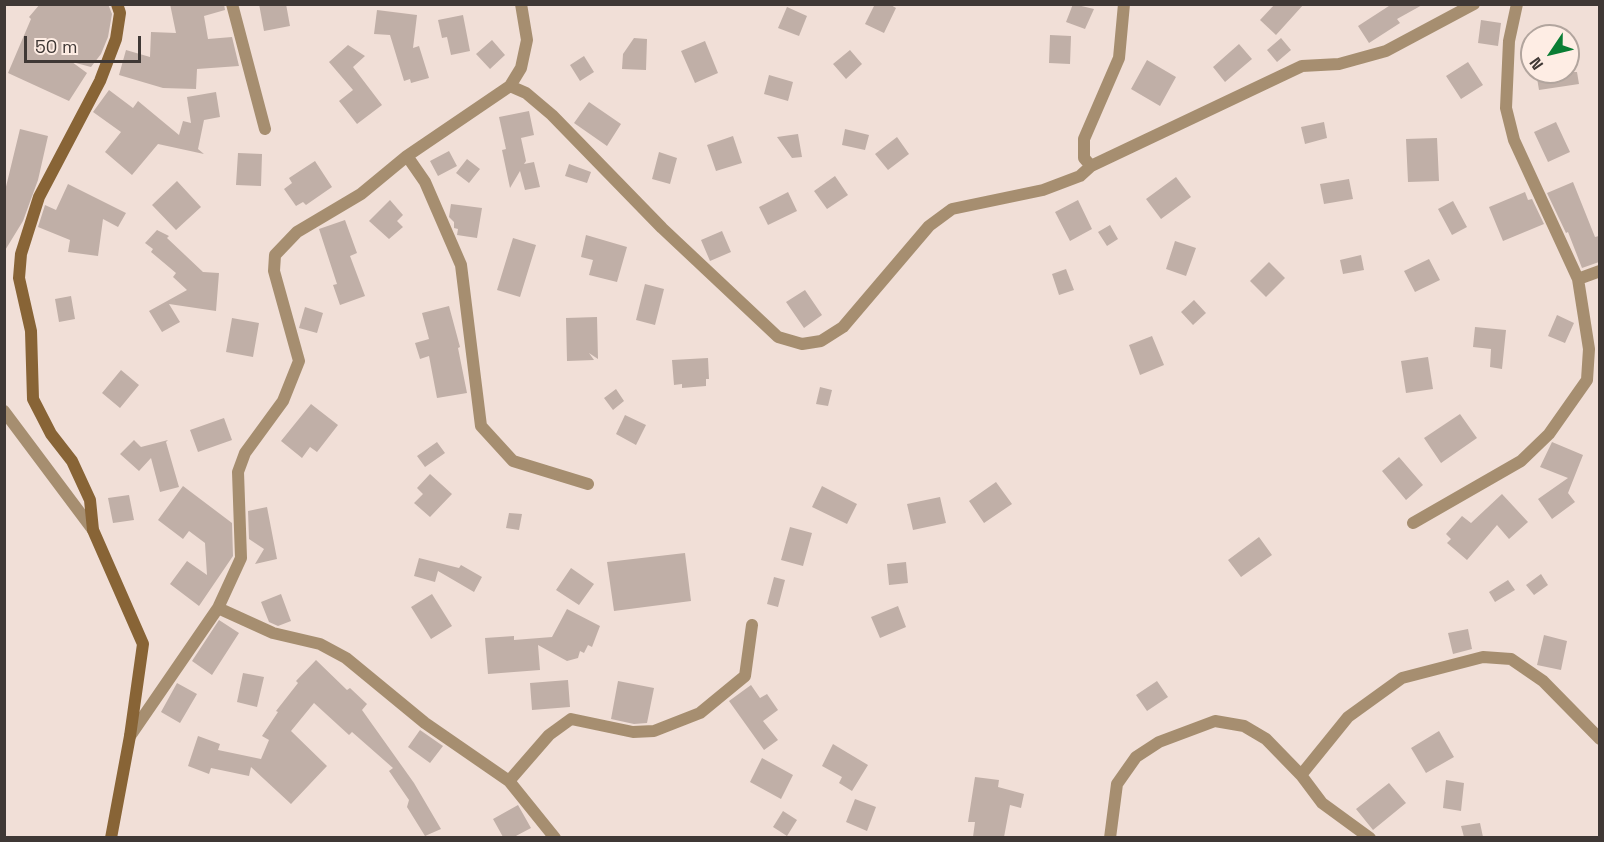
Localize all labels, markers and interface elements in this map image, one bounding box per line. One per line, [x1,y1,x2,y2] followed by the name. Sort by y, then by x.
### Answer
[27,24,144,62] scale bar
[1520,24,1580,84] north arrow
[35,35,77,58] text: 50 m
[1525,53,1548,74] text: N

